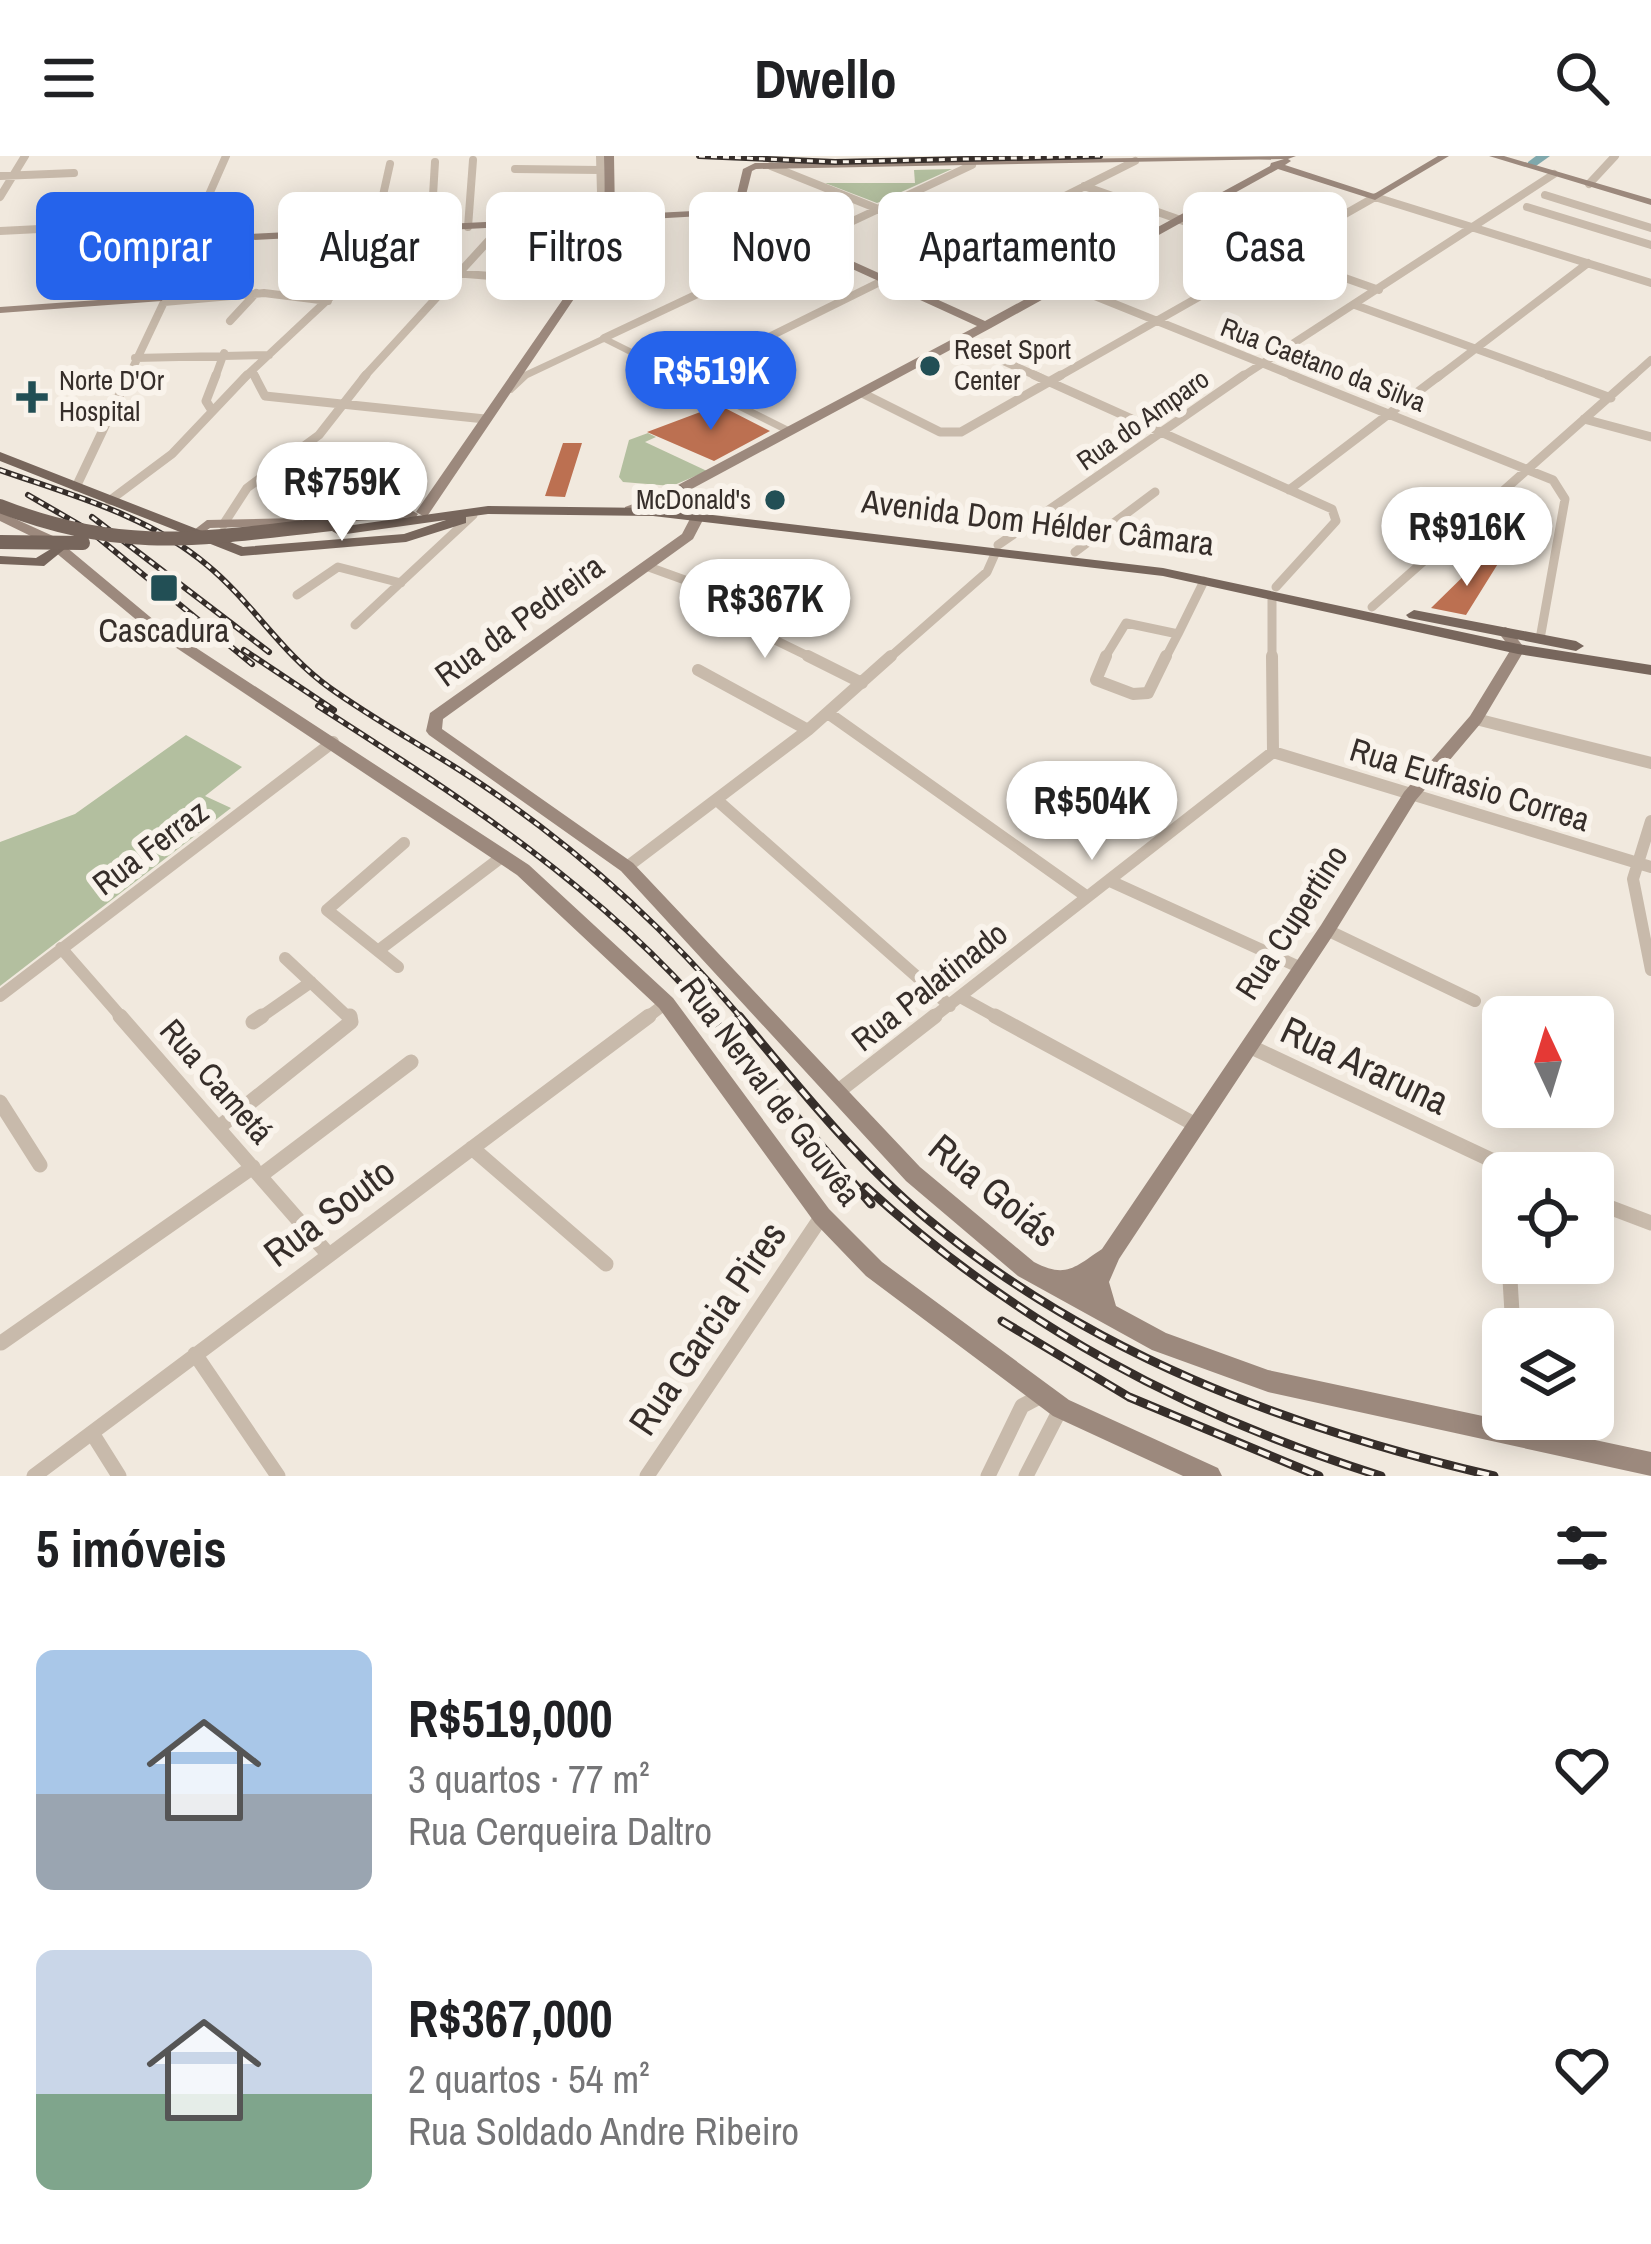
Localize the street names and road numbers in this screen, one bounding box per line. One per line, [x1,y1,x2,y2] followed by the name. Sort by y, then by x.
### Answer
[1216,308,1431,420] street label: Rua Caetano da Silva
[1069,360,1216,478] street label: Rua do Amparo
[858,478,1217,565] street label: Avenida Dom Hélder Câmara
[426,544,612,696] street label: Rua da Pedreira
[1345,727,1595,841] street label: Rua Eufrasio Correa
[83,789,217,905] street label: Rua Ferraz
[1225,836,1357,1008] street label: Rua Cupertino
[842,911,1016,1061] street label: Rua Palatinado
[671,968,871,1214] street label: Rua Nerval de Gouvêa
[1273,1003,1458,1127] street label: Rua Araruna
[151,1009,283,1153] street label: Rua Cametá
[918,1122,1070,1258] street label: Rua Goiás
[253,1146,405,1278] street label: Rua Souto
[616,1211,798,1445] street label: Rua Garcia Pires

